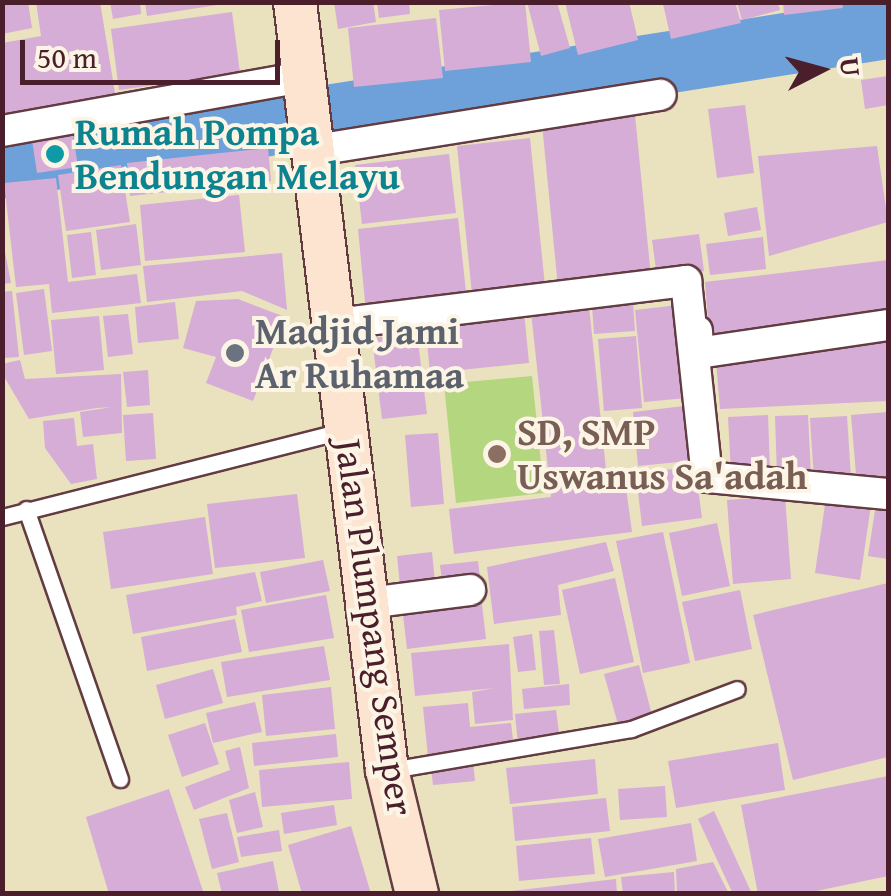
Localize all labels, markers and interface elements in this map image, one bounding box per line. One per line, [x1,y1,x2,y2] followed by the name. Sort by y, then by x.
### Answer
[25,20,285,82] scale bar
[771,20,871,120] north arrow
[37,35,97,79] text: 50 m
[830,55,873,78] text: U
[75,109,400,198] place label: Rumah Pompa Bendungan Melayu
[44,143,66,165] marker: Rumah Pompa Bendungan Melayu
[255,308,464,398] place label: Madjid Jami Ar Ruhamaa
[224,342,246,364] marker: Madjid Jami Ar Ruhamaa
[517,409,807,498] place label: SD, SMP Uswanus Sa'adah
[326,436,424,818] street label: Jalan Plumpang Semper
[486,443,508,465] marker: SD, SMP Uswanus Sa'adah

